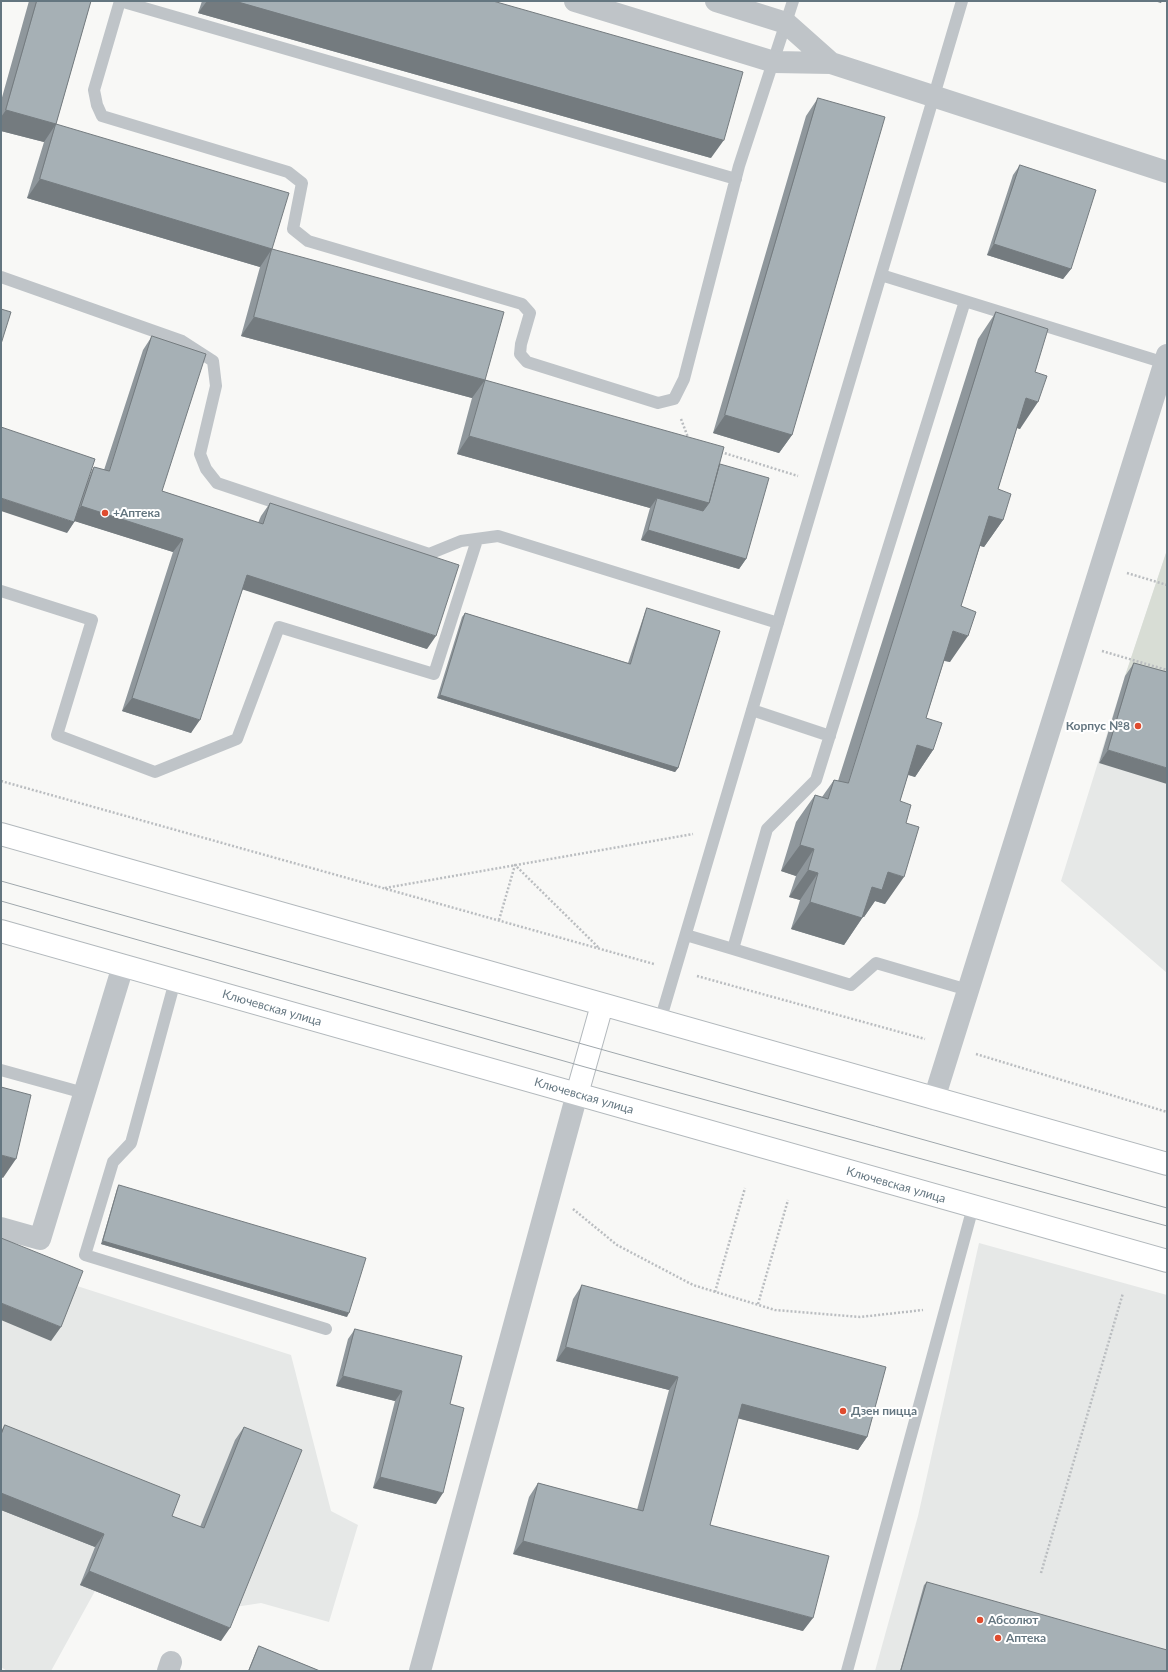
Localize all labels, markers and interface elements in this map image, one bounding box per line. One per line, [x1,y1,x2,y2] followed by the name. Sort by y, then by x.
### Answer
[113,506,160,520] place label: +Аптека
[100,508,110,518] marker: +Аптека
[1066,719,1130,733] place label: Корпус №8
[1133,721,1143,731] marker: Корпус №8
[221,987,323,1029] street label: Ключевская улица
[533,1075,635,1117] street label: Ключевская улица
[845,1164,947,1206] street label: Ключевская улица
[851,1404,917,1418] place label: Дзен пицца
[838,1406,848,1416] marker: Дзен пицца
[988,1613,1038,1627] place label: Абсолют
[975,1615,985,1625] marker: Абсолют
[1006,1631,1046,1645] place label: Аптека
[993,1633,1003,1643] marker: Аптека

